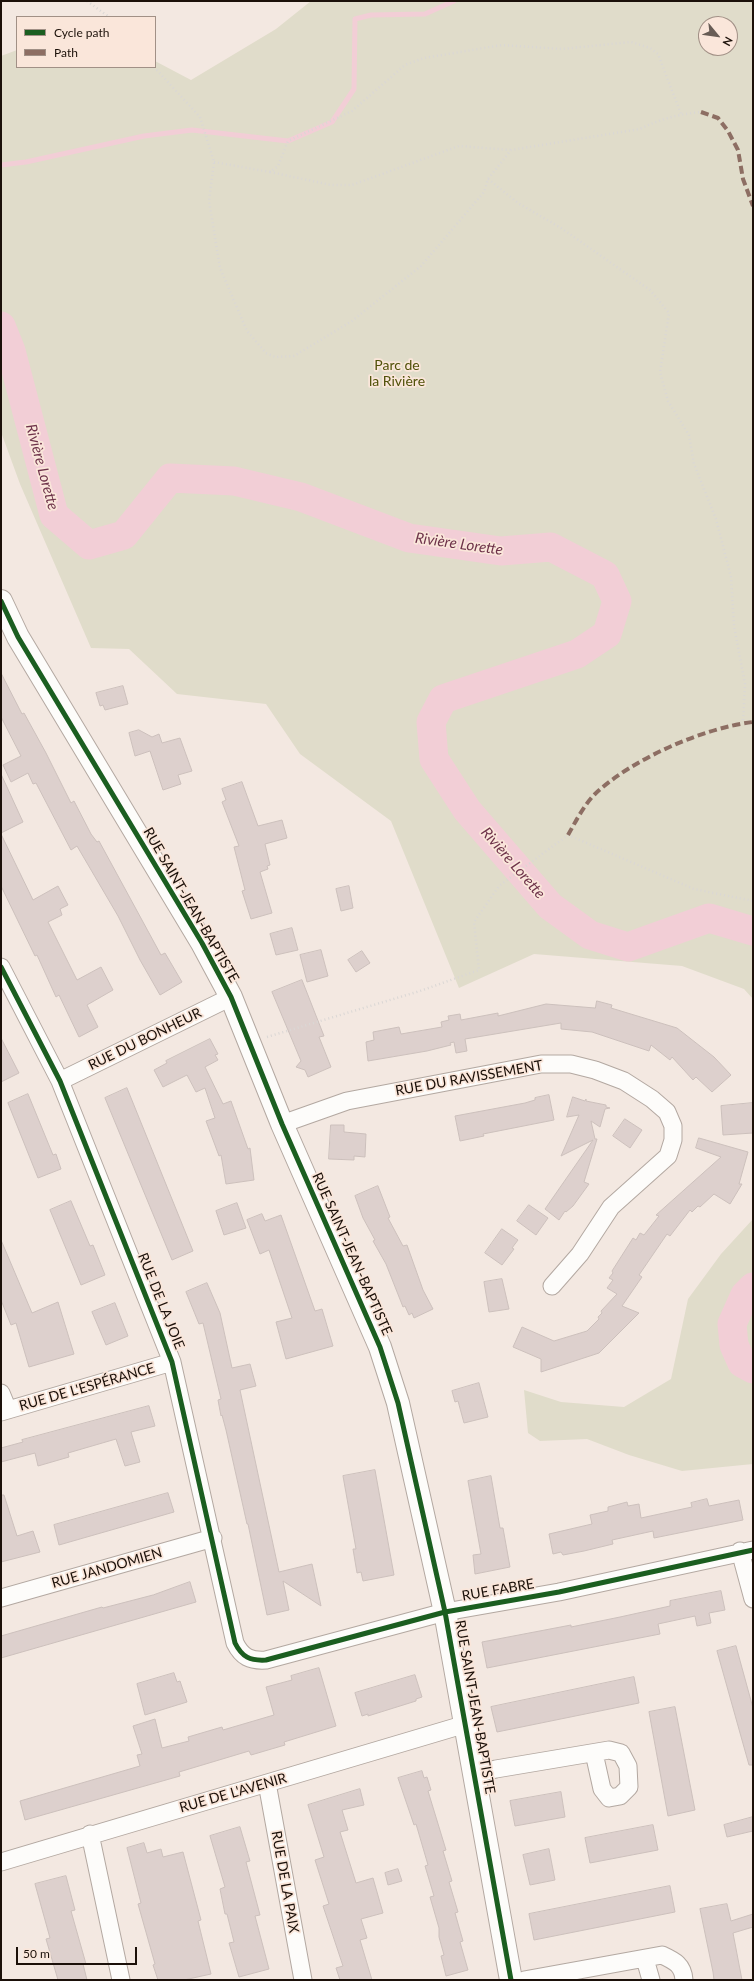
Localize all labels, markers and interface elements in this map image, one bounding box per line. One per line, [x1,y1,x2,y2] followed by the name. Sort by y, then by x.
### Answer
[16,16,156,68] legend
[698,16,738,56] north arrow
[54,25,109,40] text: Cycle path
[720,35,736,48] text: N
[54,45,78,60] text: Path
[369,357,425,390] park label: Parc de la Rivière
[22,422,62,512] water label: Rivière Lorette
[414,529,504,559] water label: Rivière Lorette
[140,824,242,986] street label: RUE SAINT-JEAN-BAPTISTE
[477,824,549,902] water label: Rivière Lorette
[86,1004,204,1074] street label: RUE DU BONHEUR
[394,1057,544,1099] street label: RUE DU RAVISSEMENT
[308,1170,396,1338] street label: RUE SAINT-JEAN-BAPTISTE
[134,1250,188,1352] street label: RUE DE LA JOIE
[17,1360,157,1414] street label: RUE DE L'ESPÉRANCE
[50,1544,164,1592] street label: RUE JANDOMIEN
[461,1575,535,1605] street label: RUE FABRE
[451,1619,499,1795] street label: RUE SAINT-JEAN-BAPTISTE
[178,1770,288,1816] street label: RUE DE L'AVENIR
[268,1830,302,1934] street label: RUE DE LA PAIX
[18,1939,139,1965] scale bar
[23,1946,50,1961] text: 50 m

